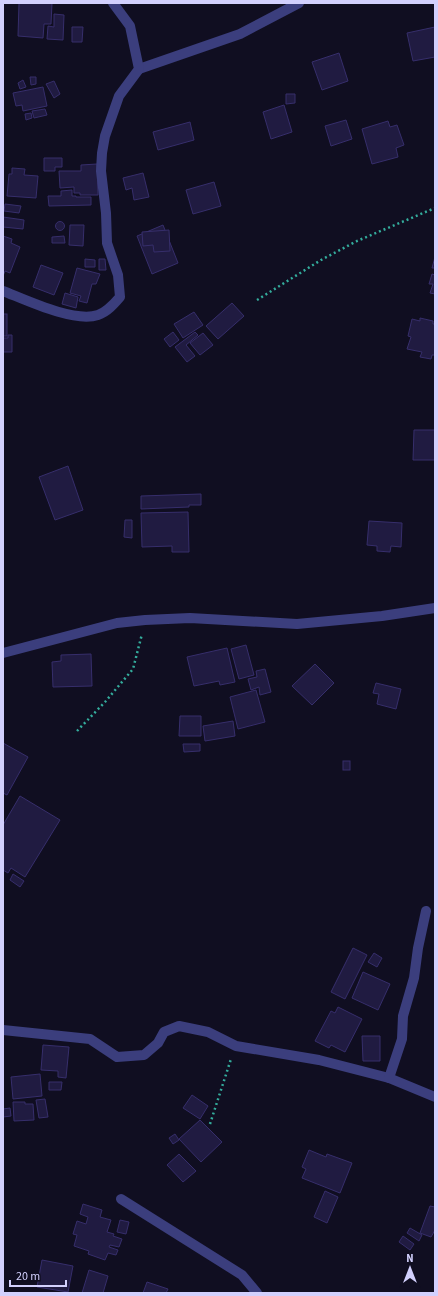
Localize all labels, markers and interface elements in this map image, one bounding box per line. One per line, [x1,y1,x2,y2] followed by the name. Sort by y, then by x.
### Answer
[390,1248,430,1288] north arrow
[406,1251,414,1266] text: N
[10,1262,66,1288] scale bar
[16,1268,40,1285] text: 20 m

